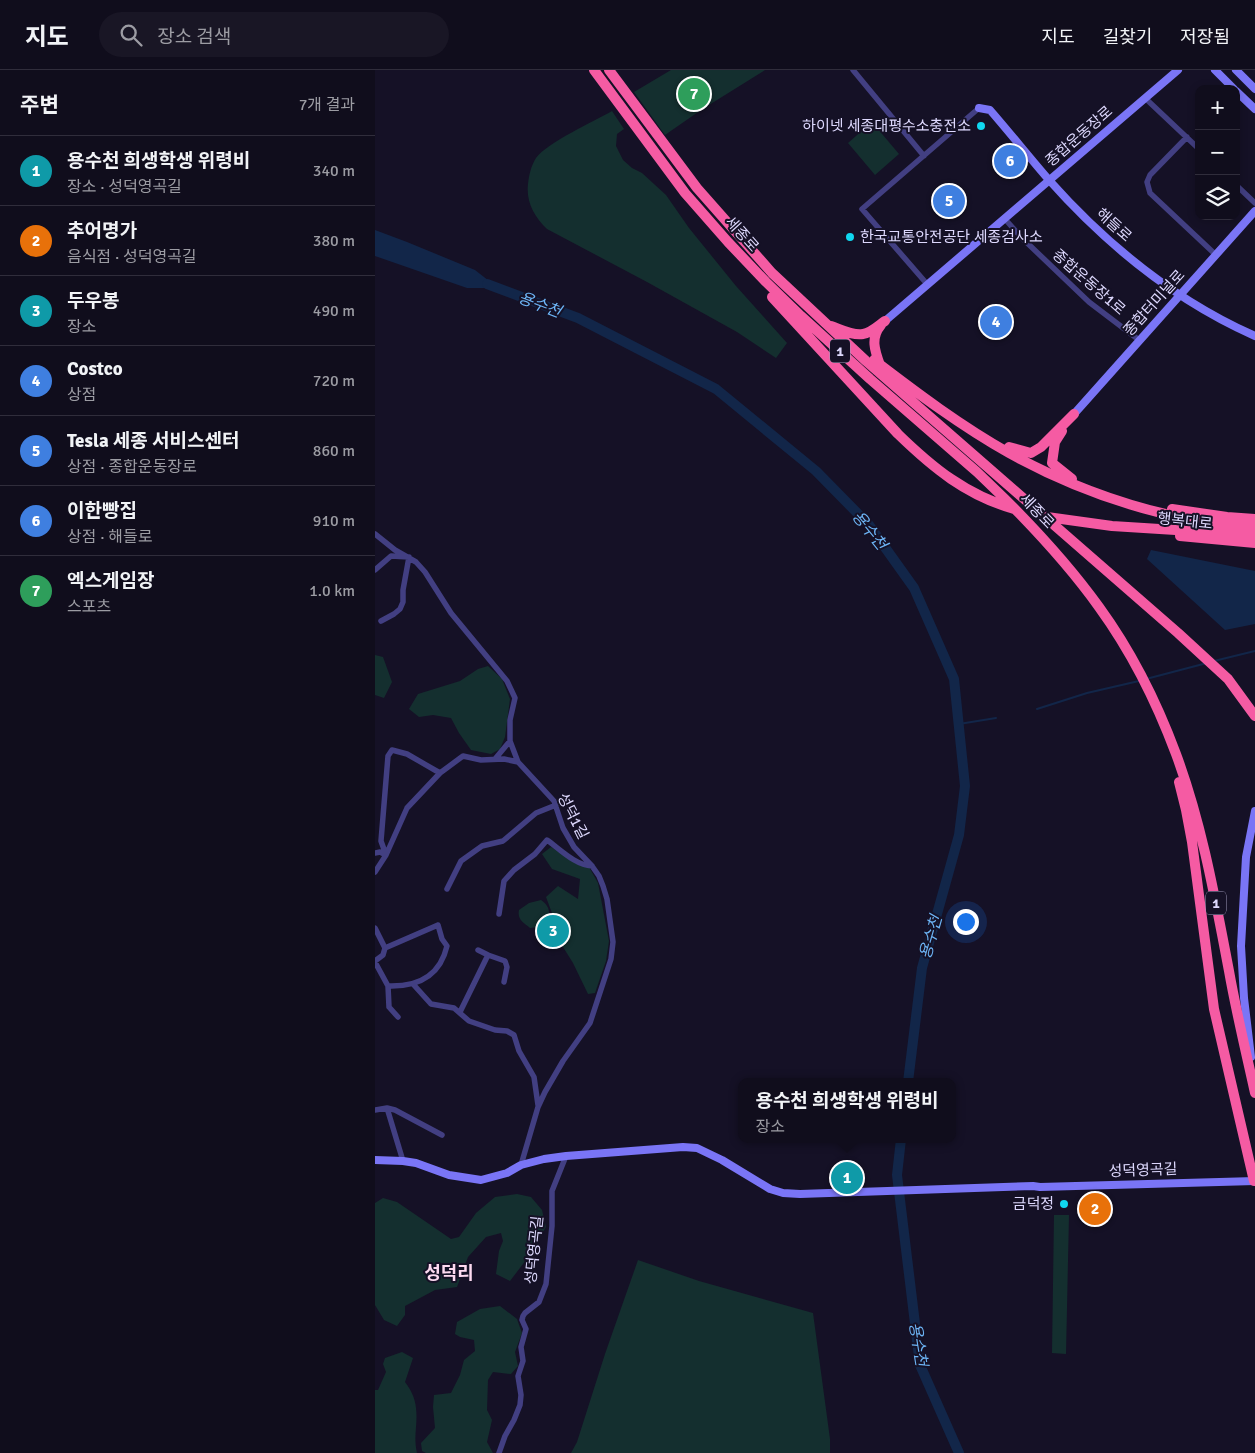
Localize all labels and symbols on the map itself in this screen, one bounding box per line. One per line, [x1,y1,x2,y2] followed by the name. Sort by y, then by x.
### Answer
[678,75,710,113] pin: 7
[1042,102,1116,170] street label: 종합운동장로
[802,117,971,135] place label: 하이넷 세종대평수소충전소
[975,120,987,132] marker: 하이넷 세종대평수소충전소
[994,142,1026,180] pin: 6
[933,182,965,220] pin: 5
[1093,204,1135,246] street label: 해들로
[721,213,763,255] street label: 세종로
[860,228,1043,246] place label: 한국교통안전공단 세종검사소
[844,231,856,243] marker: 한국교통안전공단 세종검사소
[1049,245,1129,319] street label: 종합운동장1로
[1120,266,1188,340] street label: 종합터미널로
[515,288,566,323] water label: 용수천
[980,303,1012,341] pin: 4
[830,340,850,362] road number: 1
[1016,490,1058,532] street label: 세종로
[848,507,892,556] water label: 용수천
[1157,509,1213,533] street label: 행복대로
[554,790,592,842] street label: 성덕1길
[1206,891,1226,914] road number: 1
[953,909,979,935] your location
[915,911,947,961] water label: 용수천
[537,912,569,950] pin: 3
[831,1159,863,1197] pin: 1
[1108,1160,1178,1180] street label: 성덕영곡길
[1079,1190,1111,1228] pin: 2
[1013,1195,1054,1213] place label: 금덕정
[1058,1198,1070,1210] marker: 금덕정
[521,1215,547,1285] street label: 성덕영곡길
[424,1262,474,1284] district label: 성덕리
[905,1321,932,1370] water label: 용수천

